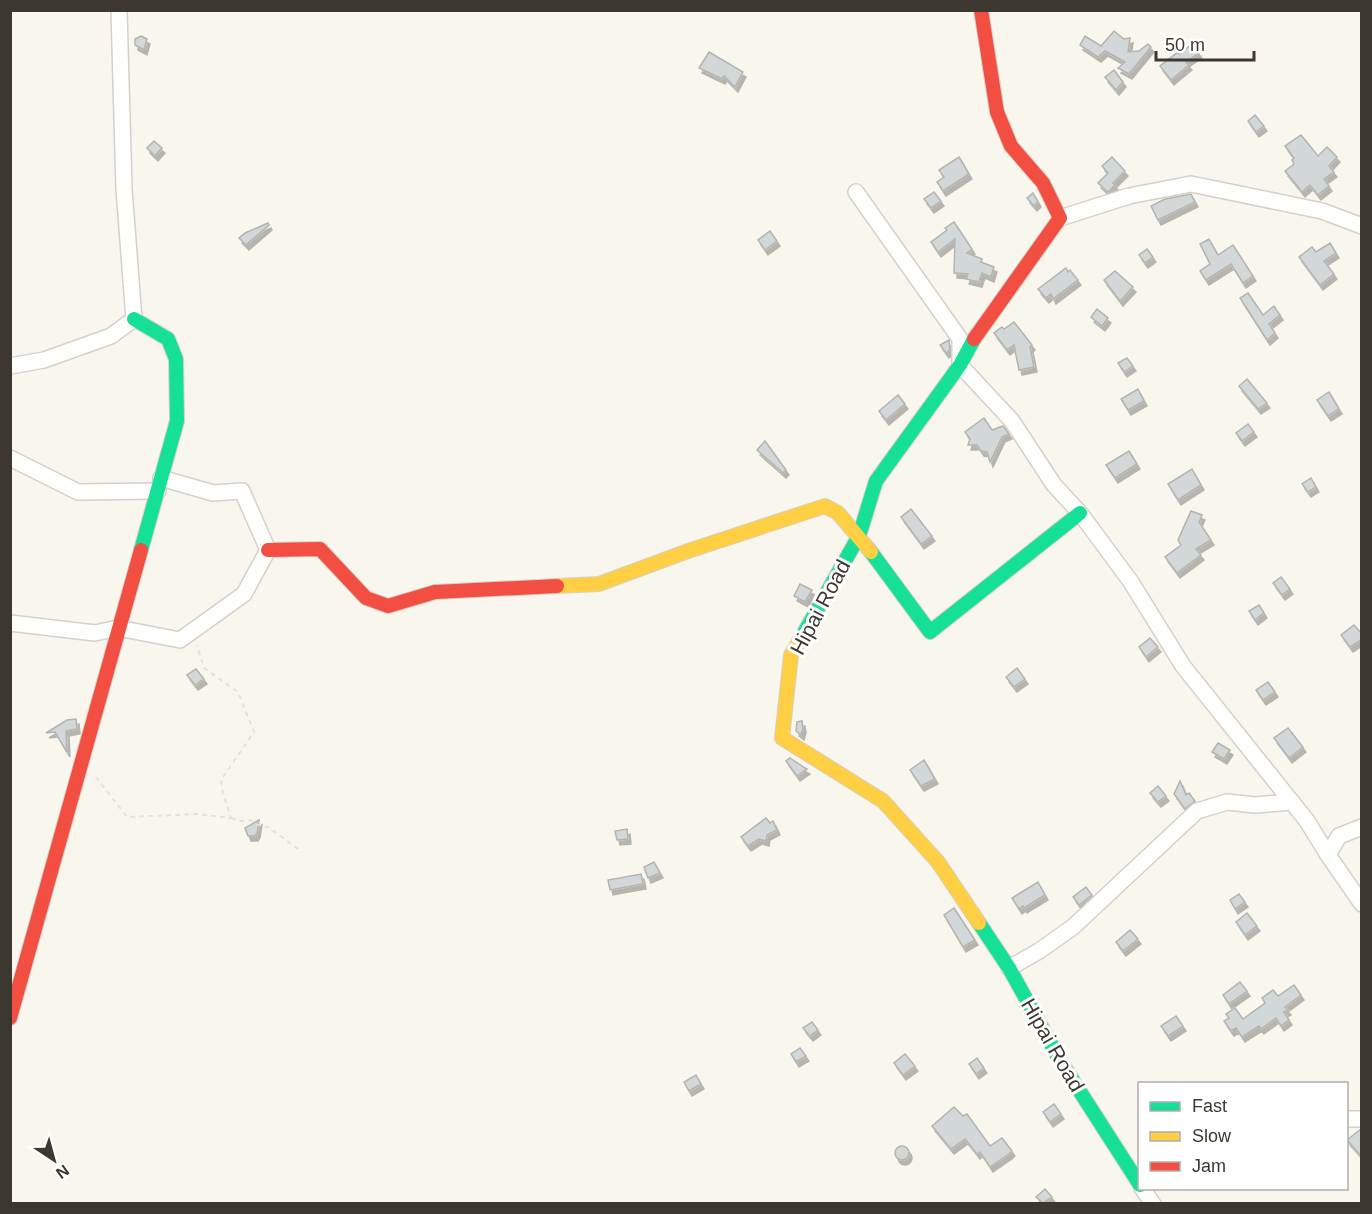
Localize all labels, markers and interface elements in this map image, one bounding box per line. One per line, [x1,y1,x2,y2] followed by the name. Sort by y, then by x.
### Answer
[1156,24,1254,62] scale bar
[1165,35,1205,55] text: 50 m
[785,556,855,658] street label: Hipai Road
[1017,994,1089,1096] street label: Hipai Road
[1138,1082,1348,1190] legend
[1192,1096,1227,1116] text: Fast
[1192,1126,1232,1146] text: Slow
[24,1130,84,1190] north arrow
[1192,1156,1226,1176] text: Jam
[53,1161,72,1182] text: N

